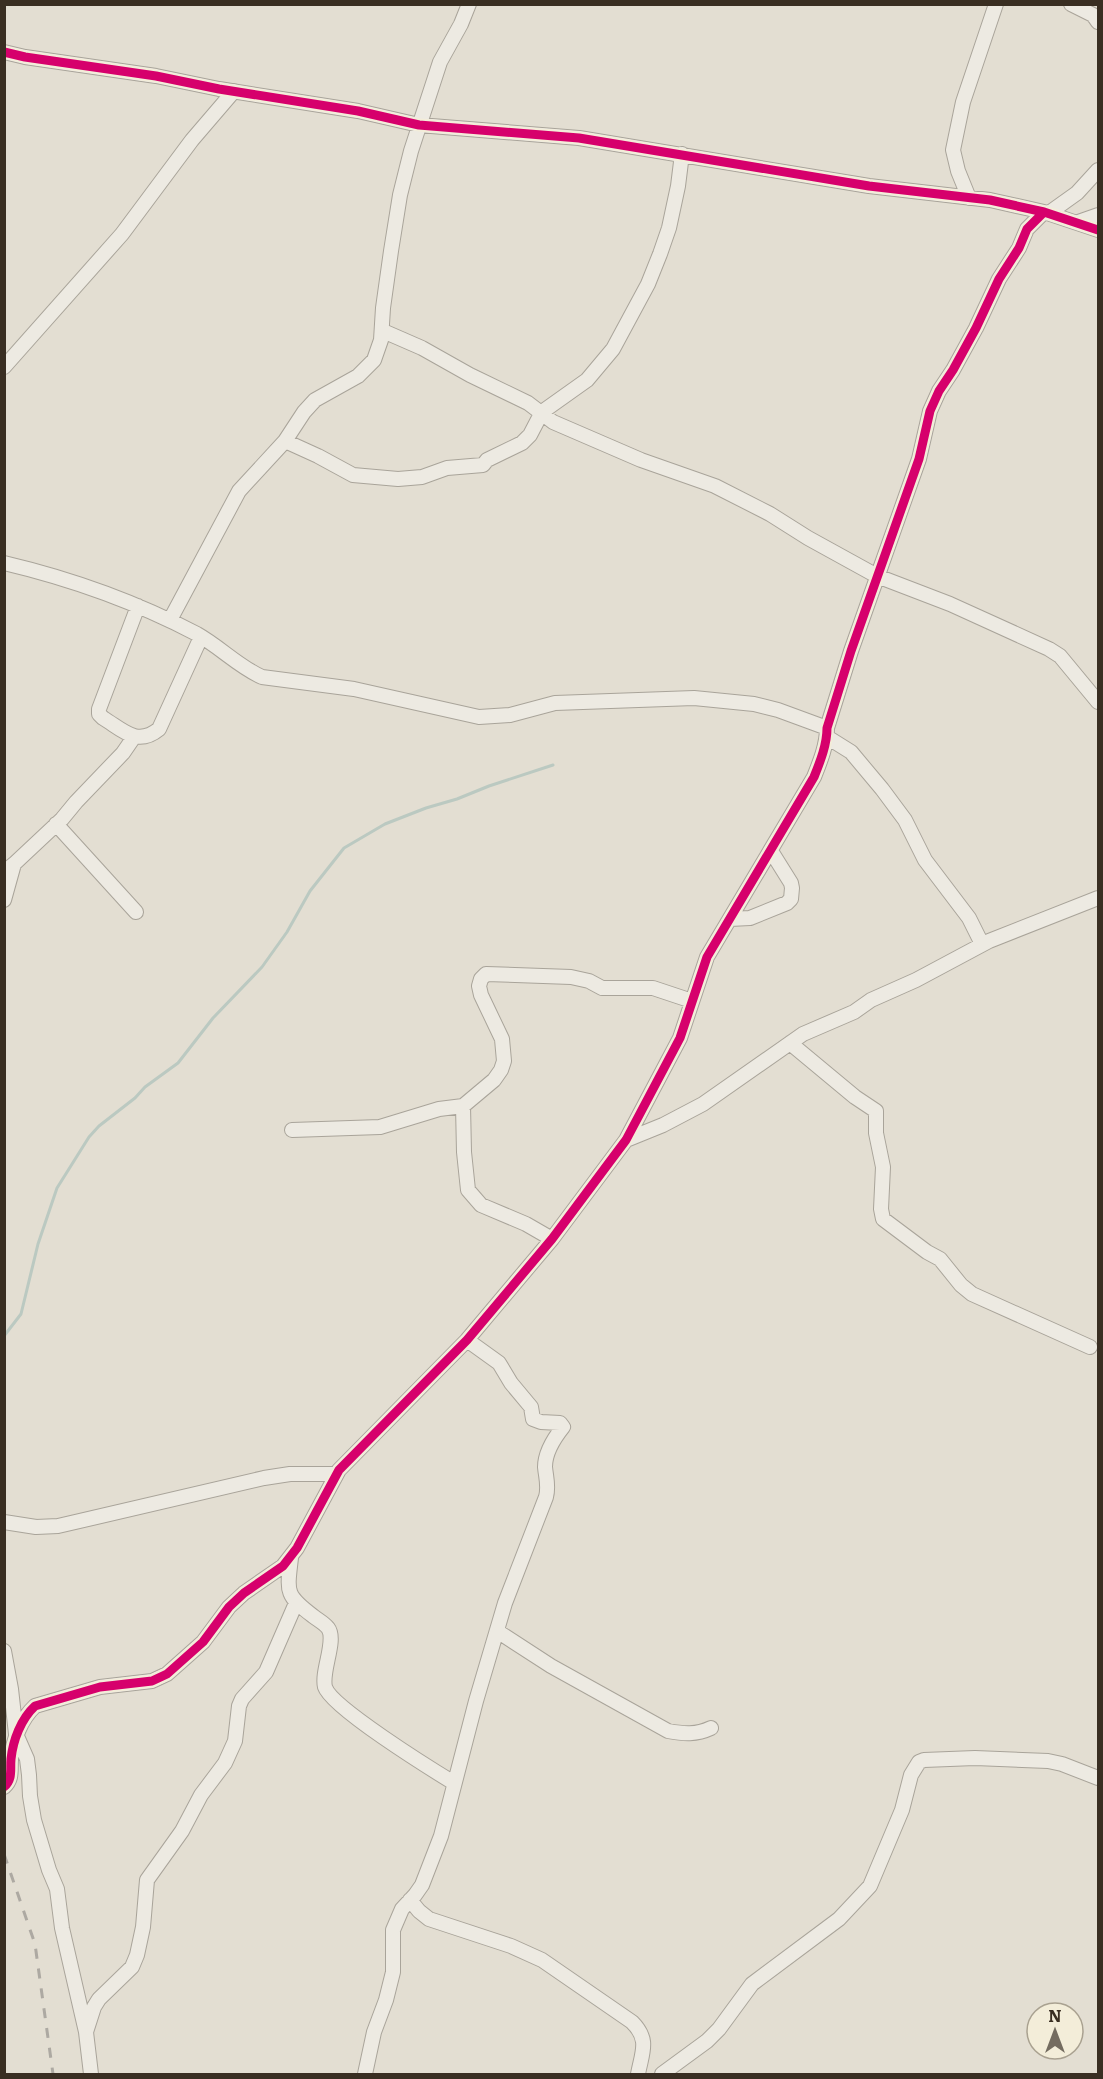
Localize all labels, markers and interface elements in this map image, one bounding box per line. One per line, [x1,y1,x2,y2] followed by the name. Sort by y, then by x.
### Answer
[1025,2001,1085,2061] north arrow
[1048,2003,1062,2027] text: N

